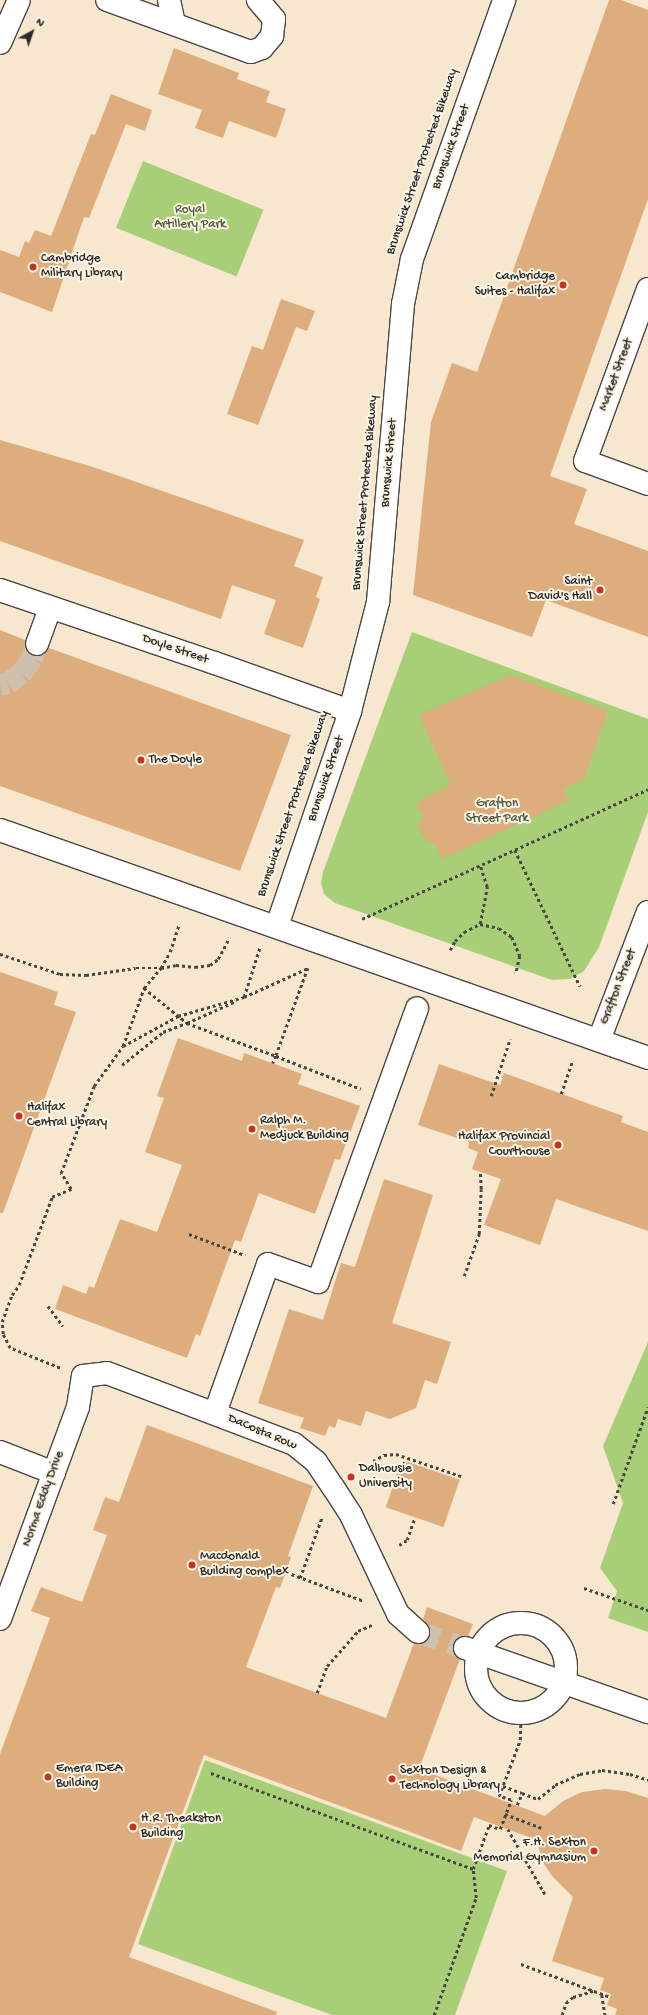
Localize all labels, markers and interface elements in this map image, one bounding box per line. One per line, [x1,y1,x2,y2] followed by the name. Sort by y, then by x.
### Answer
[12,12,52,52] north arrow
[33,16,46,30] text: N
[384,67,462,257] street label: Brunswick Street Protected Bikeway
[429,102,475,192] street label: Brunswick Street
[154,203,226,234] park label: Royal Artillery Park
[41,252,122,283] place label: Cambridge Military Library
[28,262,38,272] marker: Cambridge Military Library
[475,270,555,301] place label: Cambridge Suites - Halifax
[558,280,568,290] marker: Cambridge Suites - Halifax
[597,336,637,414] street label: Market Street
[350,395,382,591] street label: Brunswick Street Protected Bikeway
[378,418,402,508] street label: Brunswick Street
[529,575,592,606] place label: Saint David's Hall
[595,585,605,595] marker: Saint David's Hall
[140,631,210,669] street label: Doyle Street
[255,709,333,899] street label: Brunswick Street Protected Bikeway
[305,734,349,824] street label: Brunswick Street
[149,752,202,768] place label: The Doyle
[136,755,146,765] marker: The Doyle
[466,797,528,828] park label: Grafton Street Park
[597,947,641,1027] street label: Grafton Street
[27,1101,107,1132] place label: Halifax Central Library
[14,1111,24,1121] marker: Halifax Central Library
[260,1114,349,1145] place label: Ralph M. Medjuck Building
[247,1124,257,1134] marker: Ralph M. Medjuck Building
[458,1130,550,1161] place label: Halifax Provincial Courthouse
[553,1140,563,1150] marker: Halifax Provincial Courthouse
[225,1411,299,1455] street label: DaCosta Row
[19,1449,69,1549] street label: Norma Eddy Drive
[359,1462,412,1493] place label: Dalhousie University
[346,1472,356,1482] marker: Dalhousie University
[200,1550,289,1581] place label: Macdonald Building complex
[187,1560,197,1570] marker: Macdonald Building complex
[56,1762,122,1793] place label: Emera IDEA Building
[400,1764,500,1795] place label: Sexton Design & Technology Library
[43,1772,53,1782] marker: Emera IDEA Building
[387,1774,397,1784] marker: Sexton Design & Technology Library
[141,1812,221,1843] place label: H.R. Theakston Building
[128,1822,138,1832] marker: H.R. Theakston Building
[474,1836,586,1867] place label: F.H. Sexton Memorial Gymnasium
[589,1846,599,1856] marker: F.H. Sexton Memorial Gymnasium

